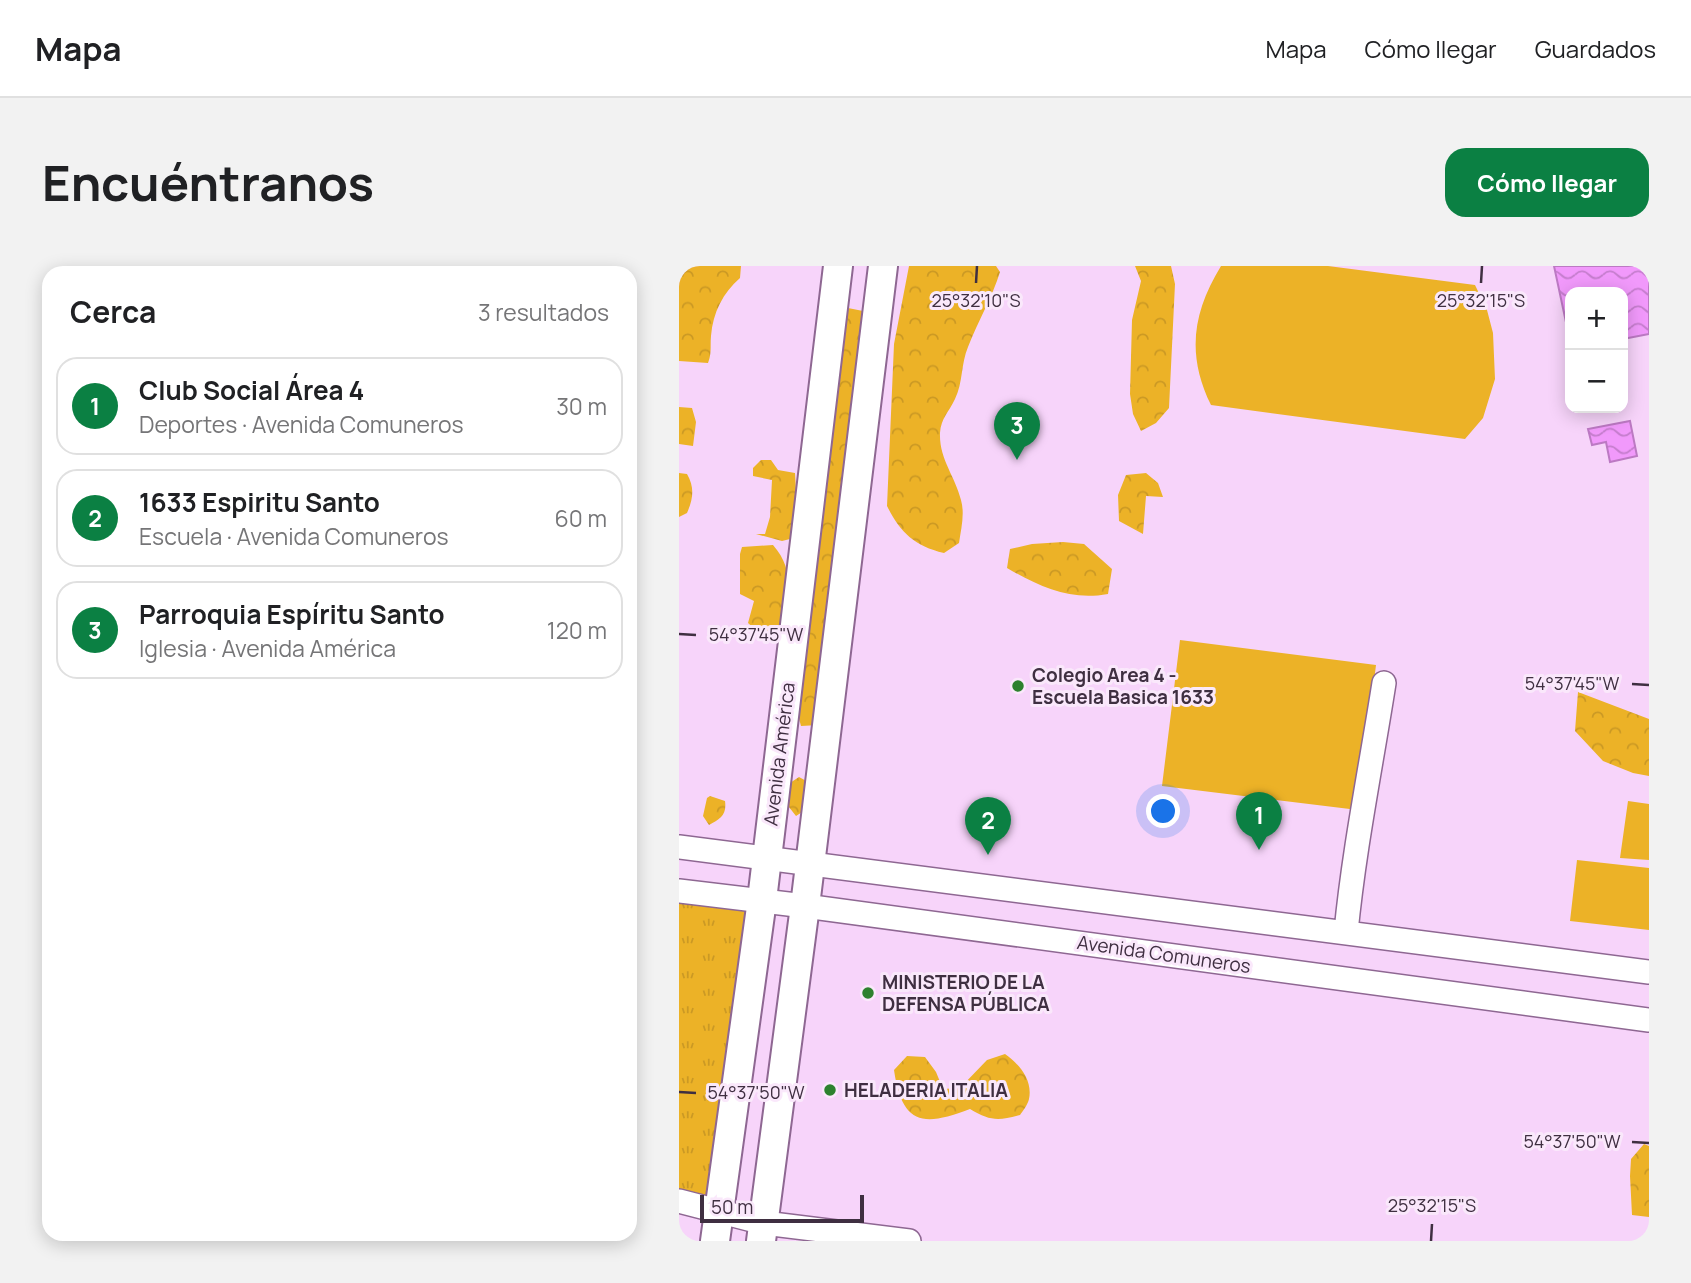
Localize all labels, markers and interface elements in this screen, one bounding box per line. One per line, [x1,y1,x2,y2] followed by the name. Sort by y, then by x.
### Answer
[35,26,122,71] text: Mapa
[1266,32,1327,65] text: Mapa
[1365,32,1497,65] text: Cómo llegar
[1535,32,1656,65] text: Guardados
[1445,148,1649,217] button: Cómo llegar
[42,149,374,216] text: Encuéntranos
[1565,287,1628,413] map controls
[1565,287,1628,350] button: +
[932,288,1020,312] text: 25°32'10"S
[1437,288,1525,312] text: 25°32'15"S
[70,291,156,332] text: Cerca
[478,296,609,328] text: 3 resultados
[1565,350,1628,413] button: −
[139,372,364,408] text: Club Social Área 4
[90,390,100,422] text: 1
[556,390,607,422] text: 30 m
[994,402,1040,460] pin: 3
[139,408,464,440] text: Deportes · Avenida Comuneros
[139,484,380,520] text: 1633 Espiritu Santo
[88,502,102,534] text: 2
[555,502,607,534] text: 60 m
[139,520,448,552] text: Escuela · Avenida Comuneros
[139,596,445,632] text: Parroquia Espíritu Santo
[88,614,102,646] text: 3
[547,614,607,646] text: 120 m
[709,622,803,646] text: 54°37'45"W
[139,632,396,664] text: Iglesia · Avenida América
[1032,662,1214,710] place label: Colegio Area 4 - Escuela Basica 1633
[1525,671,1619,695] text: 54°37'45"W
[1010,678,1026,694] marker: Colegio Area 4 - Escuela Basica 1633
[757,681,801,827] street label: Avenida América
[1236,792,1282,850] pin: 1
[1146,794,1180,828] your location
[965,797,1011,855] pin: 2
[1076,929,1252,979] street label: Avenida Comuneros
[882,969,1050,1017] place label: MINISTERIO DE LA DEFENSA PÚBLICA
[860,985,876,1001] marker: MINISTERIO DE LA DEFENSA PÚBLICA
[844,1077,1008,1103] place label: HELADERIA ITALIA
[707,1080,805,1104] text: 54°37'50"W
[822,1082,838,1098] marker: HELADERIA ITALIA
[1523,1129,1621,1153] text: 54°37'50"W
[700,1192,865,1224] scale bar
[1388,1193,1476,1217] text: 25°32'15"S
[711,1194,753,1220] text: 50 m

